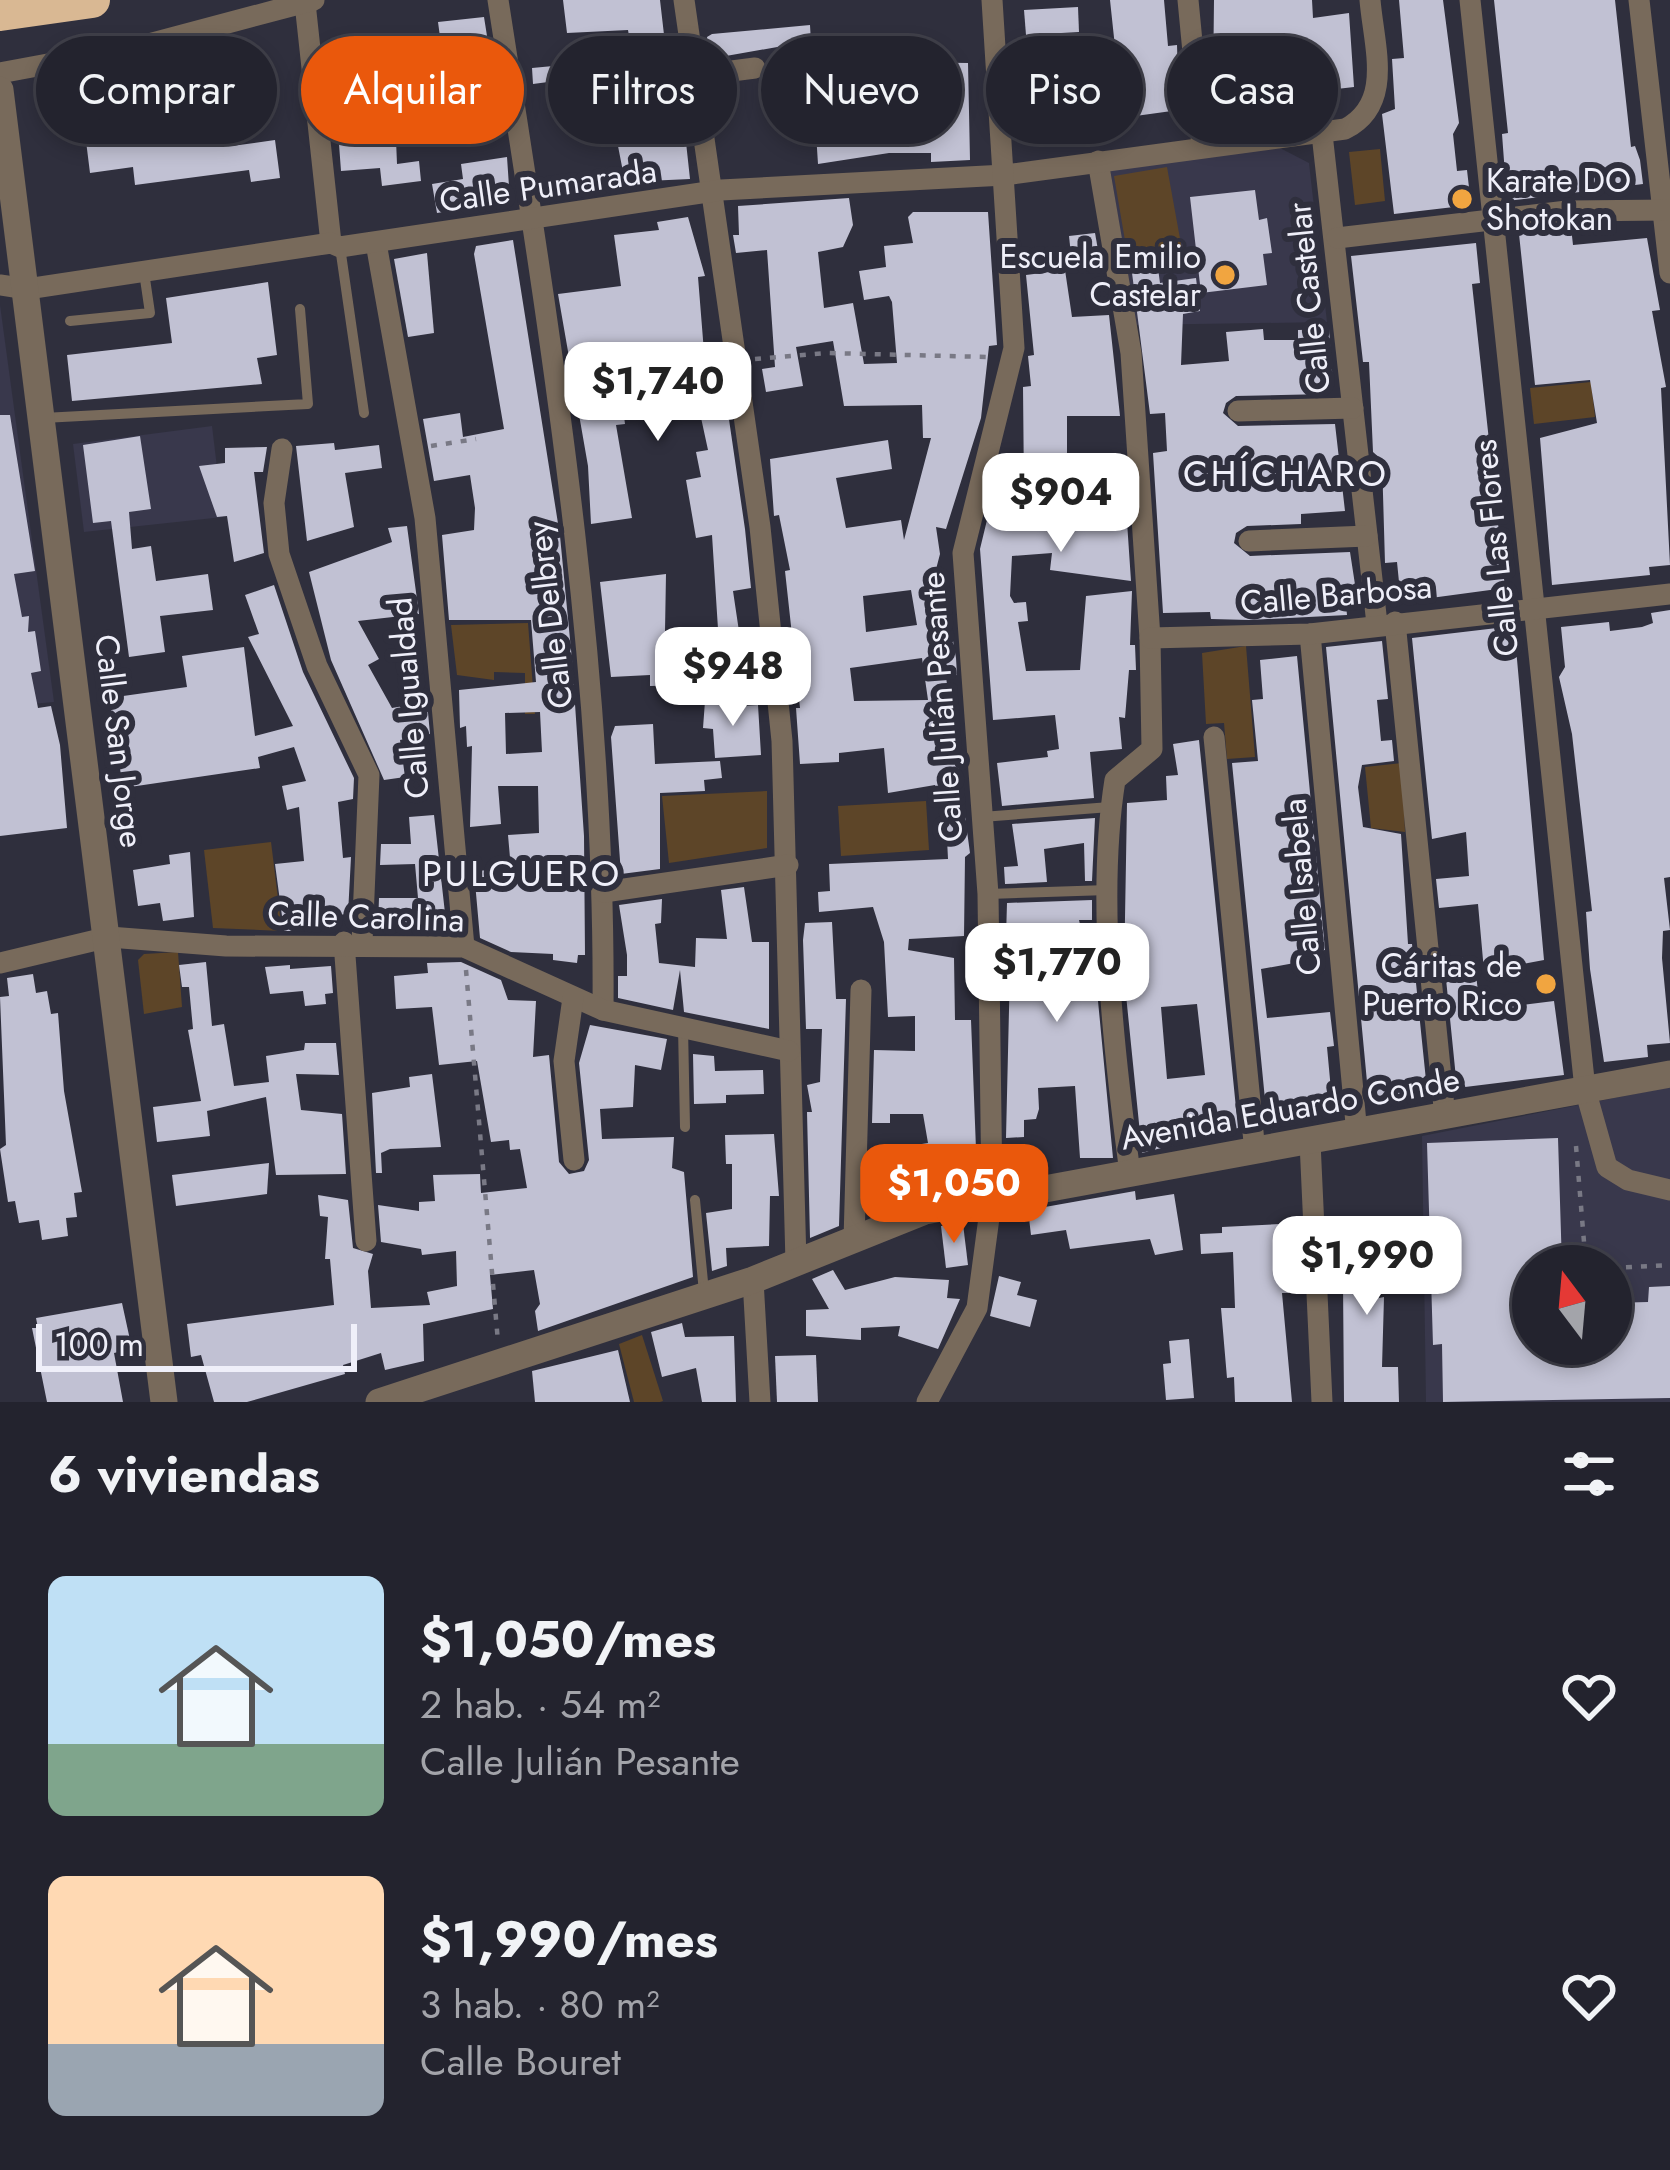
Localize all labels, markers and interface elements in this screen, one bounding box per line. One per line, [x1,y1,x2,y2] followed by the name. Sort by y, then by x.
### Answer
[36,36,277,144] chip: Comprar
[301,36,524,144] chip: Alquilar
[548,36,737,144] chip: Filtros
[761,36,962,144] chip: Nuevo
[986,36,1143,144] chip: Piso
[1167,36,1338,144] chip: Casa
[436,147,660,224] street label: Calle Pumarada
[1486,157,1631,242] place label: Karate DO Shotokan
[1449,186,1475,212] marker: Karate DO Shotokan
[1275,199,1342,396] street label: Calle Castelar
[999,233,1202,318] place label: Escuela Emilio Castelar
[1212,262,1238,288] marker: Escuela Emilio Castelar
[560,342,756,444] pin: $1,740
[591,352,725,409] text: $1,740
[1461,437,1530,659] street label: Calle Las Flores
[1183,447,1389,499] district label: CHÍCHARO
[990,453,1132,555] pin: $904
[1009,463,1113,520] text: $904
[515,518,584,711] street label: Calle Delbrey
[1238,563,1434,626] street label: Calle Barbosa
[909,570,974,844] street label: Calle Julián Pesante
[376,595,441,800] street label: Calle Igualdad
[662,627,804,729] pin: $948
[83,632,156,850] street label: Calle San Jorge
[682,637,784,694] text: $948
[1270,797,1333,977] street label: Calle Isabela
[422,847,622,899] district label: PULGUERO
[267,890,465,943] street label: Calle Carolina
[959,923,1155,1025] pin: $1,770
[992,933,1122,990] text: $1,770
[1362,942,1522,1027] place label: Cáritas de Puerto Rico
[1533,971,1559,997] marker: Cáritas de Puerto Rico
[1117,1056,1463,1161] street label: Avenida Eduardo Conde
[856,1144,1052,1246] pin: $1,050
[887,1154,1021,1211] text: $1,050
[1269,1216,1465,1318] pin: $1,990
[1300,1226,1434,1283] text: $1,990
[1512,1245,1632,1365] north arrow
[1512,1245,1632,1365] map controls
[36,1318,357,1371] scale bar
[54,1321,144,1368] text: 100 m
[48,1437,320,1511] text: 6 viviendas
[1556,1441,1622,1507] icon: filters
[420,1602,716,1676] text: $1,050/mes
[144,1624,288,1768] icon: home
[1556,1663,1622,1729] icon: heart
[420,1676,661,1733] text: 2 hab. · 54 m²
[420,1733,740,1790] text: Calle Julián Pesante
[420,1902,718,1976] text: $1,990/mes
[144,1924,288,2068] icon: home
[1556,1963,1622,2029] icon: heart
[420,1976,660,2033] text: 3 hab. · 80 m²
[420,2033,621,2090] text: Calle Bouret

